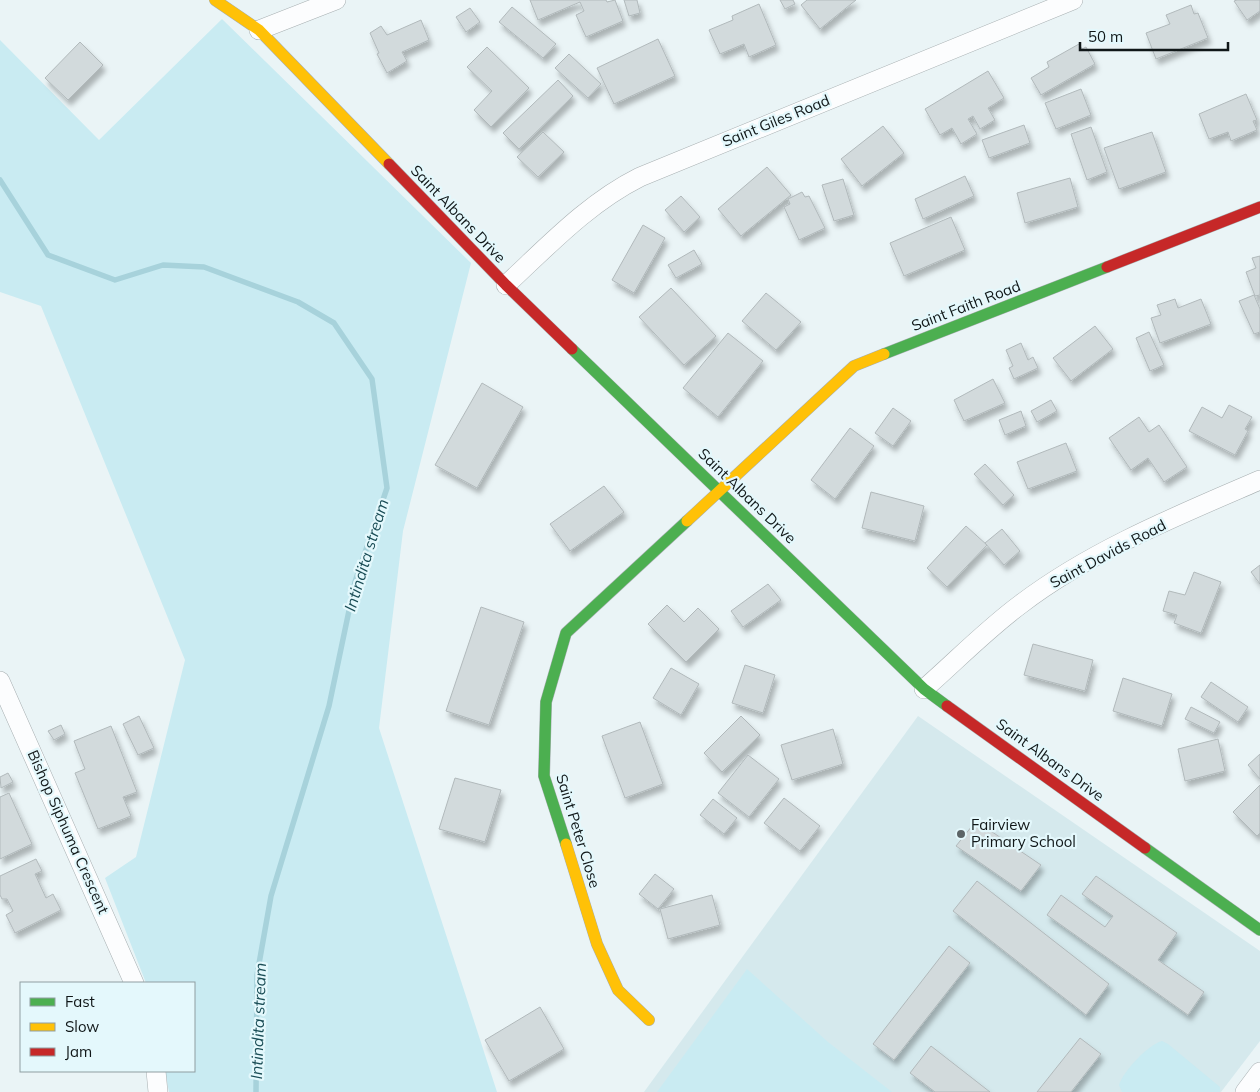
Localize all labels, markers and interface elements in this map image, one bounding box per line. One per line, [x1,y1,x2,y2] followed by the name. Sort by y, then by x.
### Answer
[1080,20,1228,52] scale bar
[1088,27,1123,46] text: 50 m
[719,90,832,151] street label: Saint Giles Road
[407,161,510,267] street label: Saint Albans Drive
[909,276,1023,335] street label: Saint Faith Road
[694,444,800,547] street label: Saint Albans Drive
[339,496,393,614] water label: Intindita stream
[1047,515,1169,592] street label: Saint Davids Road
[993,714,1108,805] street label: Saint Albans Drive
[24,747,113,917] street label: Bishop Siphuma Crescent
[552,772,605,890] street label: Saint Peter Close
[971,815,1076,851] place label: Fairview Primary School
[955,828,967,840] marker: Fairview Primary School
[246,962,270,1080] water label: Intindita stream
[20,982,195,1072] legend
[65,992,95,1011] text: Fast
[65,1017,99,1036] text: Slow
[65,1042,92,1061] text: Jam

